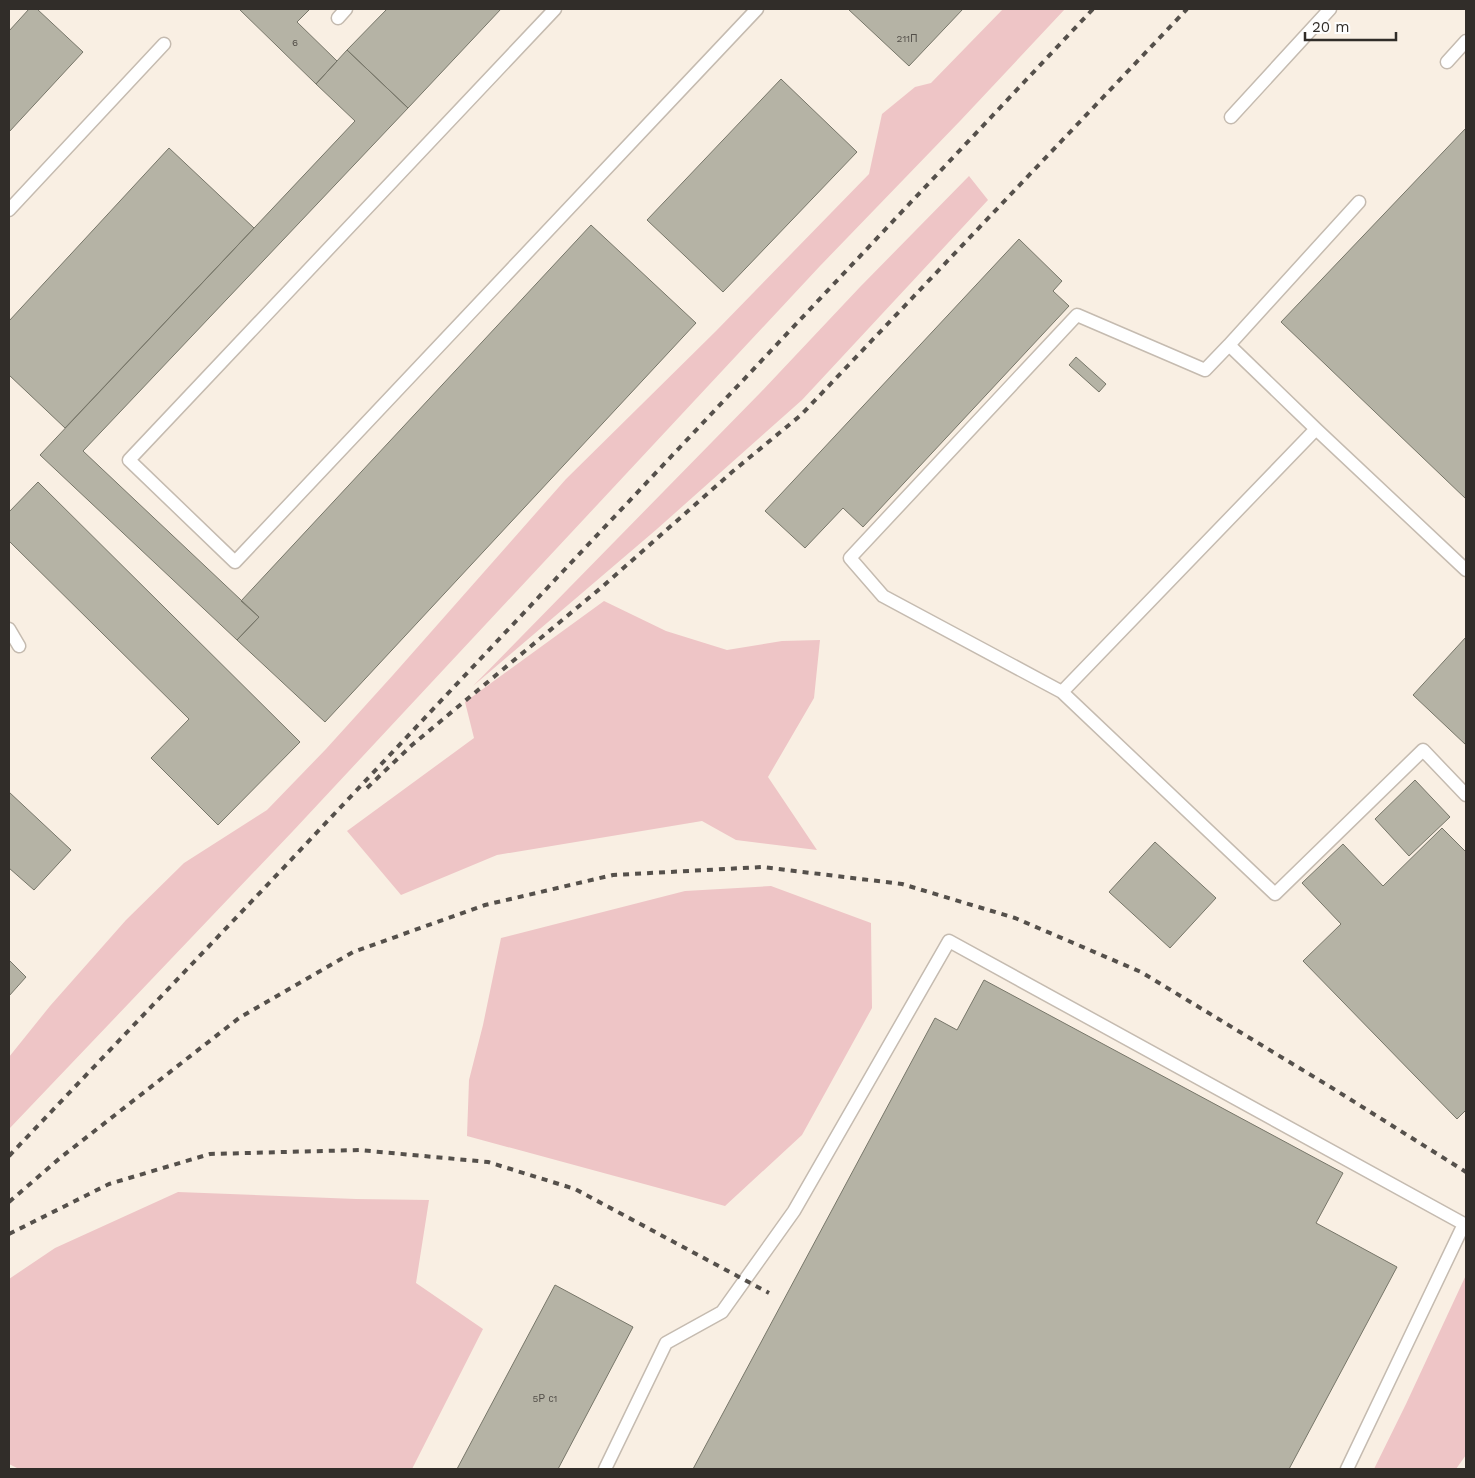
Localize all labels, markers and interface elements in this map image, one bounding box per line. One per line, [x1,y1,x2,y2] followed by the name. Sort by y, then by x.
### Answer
[1305,10,1396,42] scale bar
[1312,18,1350,36] text: 20 m
[897,33,917,44] house number: 211П
[292,37,298,48] house number: 6
[533,1393,557,1404] house number: 5Р с1

